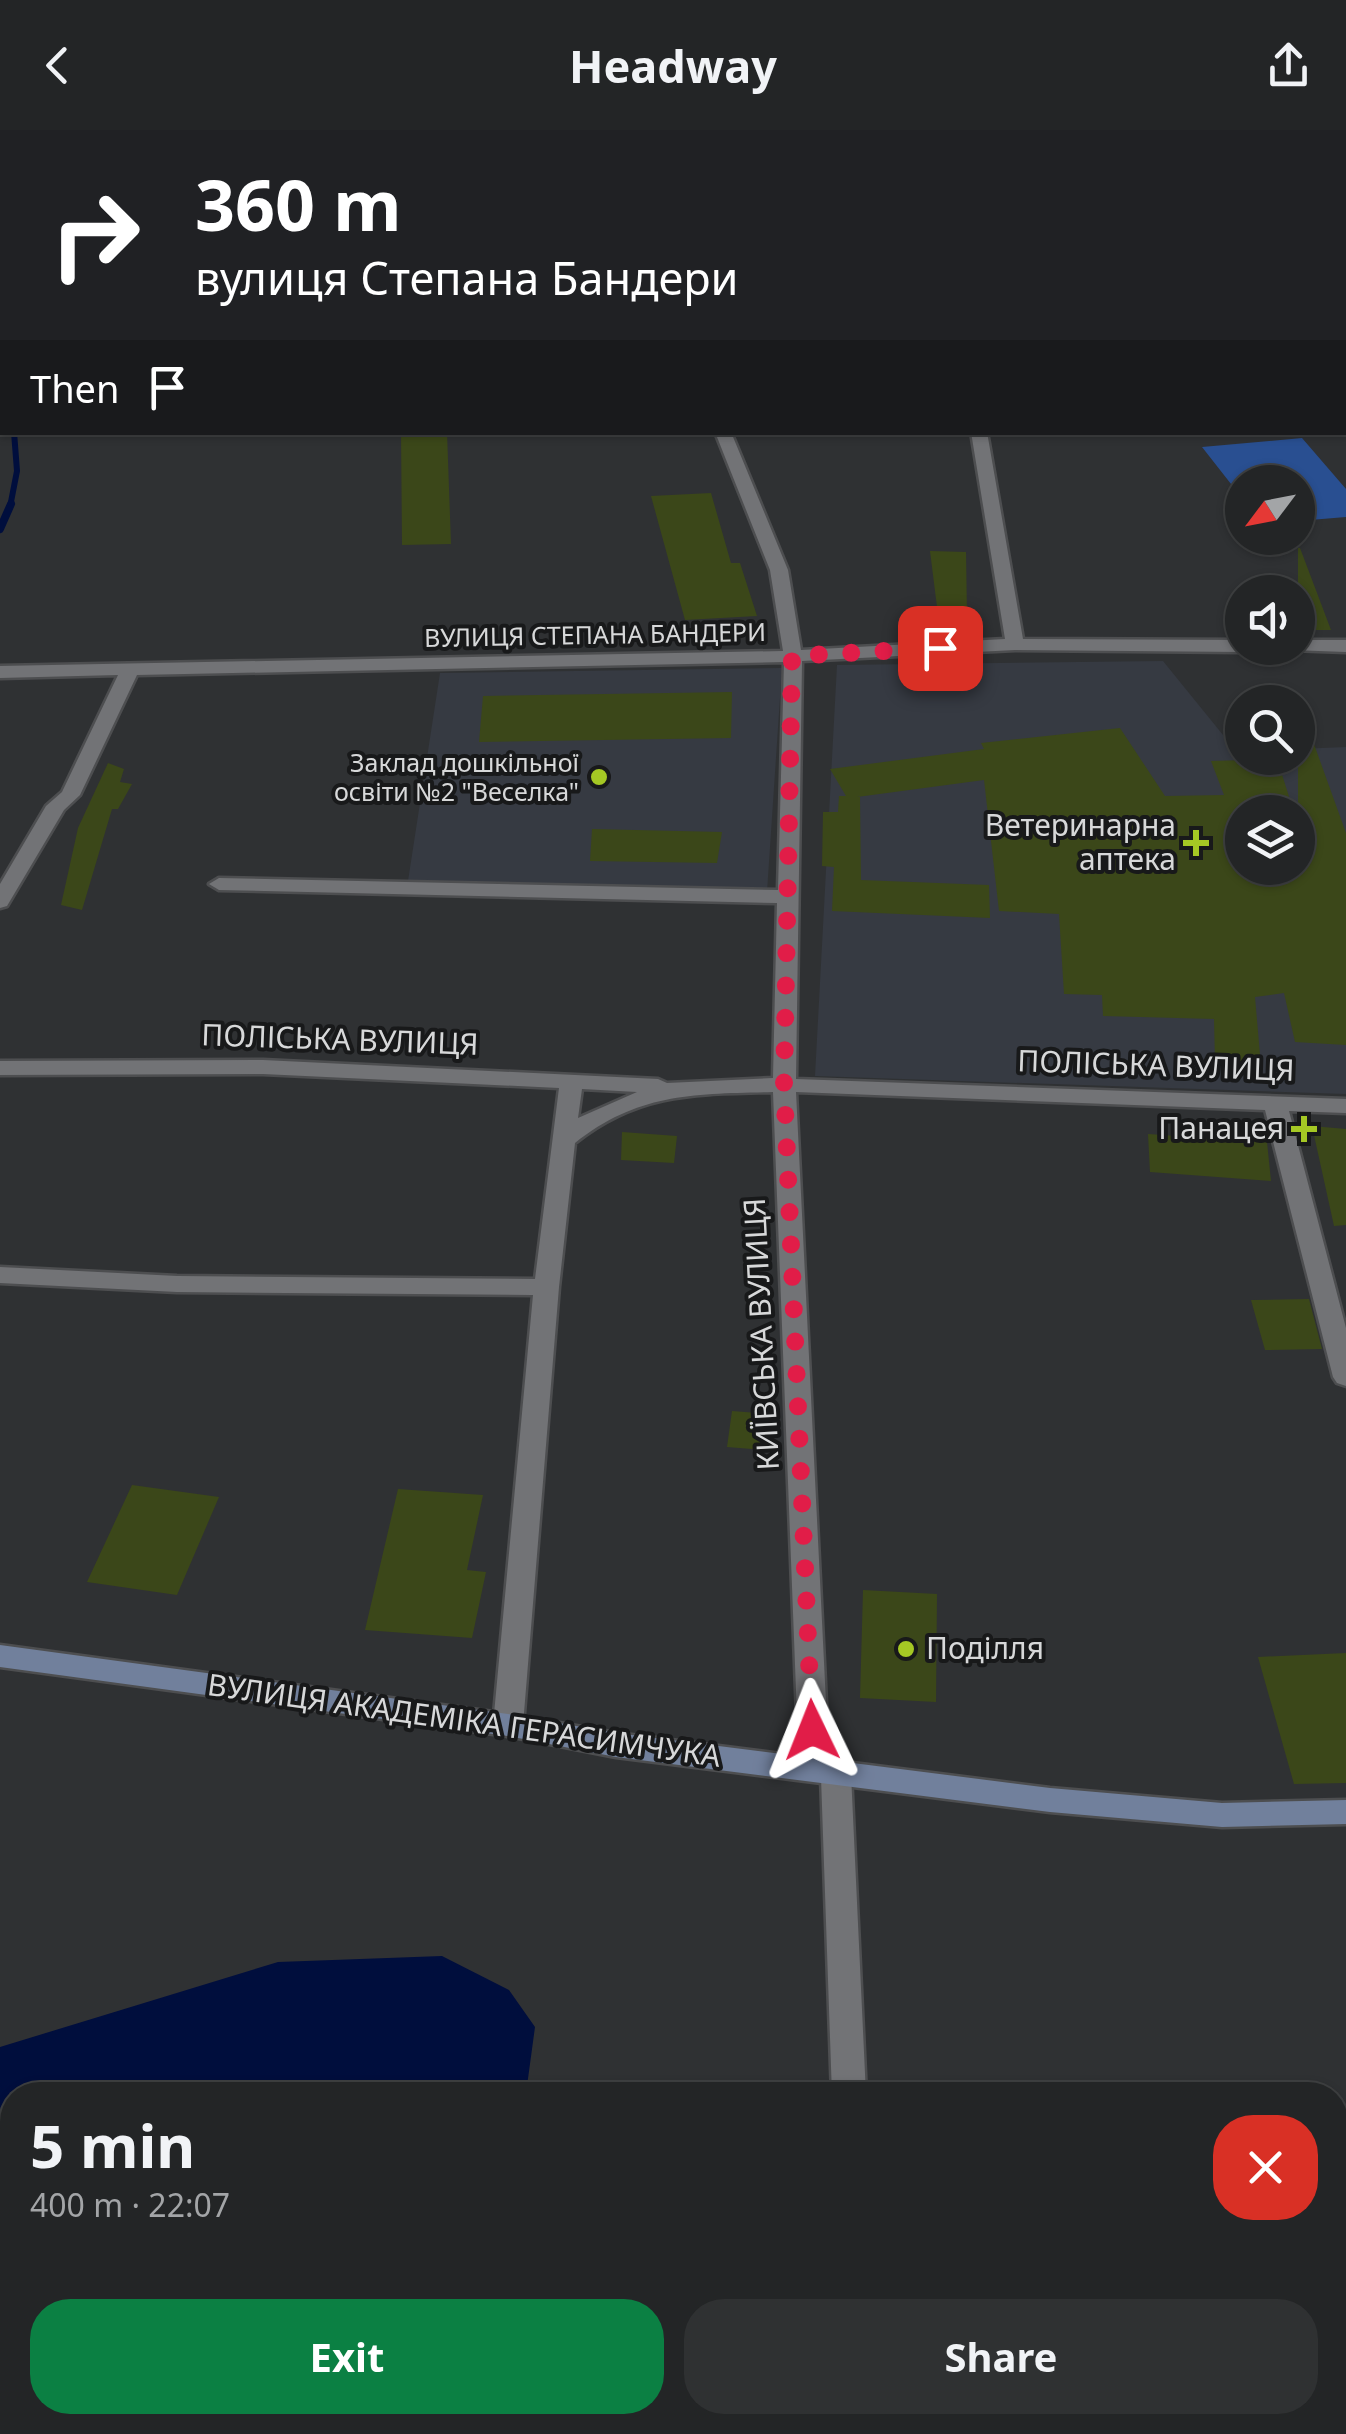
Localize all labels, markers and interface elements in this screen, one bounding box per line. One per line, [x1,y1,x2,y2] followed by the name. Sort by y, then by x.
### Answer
[569,35,777,96] text: Headway
[30,38,85,93] icon: back
[1261,38,1316,93] icon: share
[195,156,402,252] text: 360 m
[30,170,160,300] icon: right
[195,247,739,308] text: вулиця Степана Бандери
[140,360,195,415] icon: arrive
[30,362,120,414] text: Then
[1225,465,1315,555] north arrow
[1225,465,1315,885] map controls
[1225,575,1315,665] button: sound
[898,606,983,691] pin
[424,614,766,654] street label: ВУЛИЦЯ СТЕПАНА БАНДЕРИ
[913,621,968,676] icon: arrive
[1225,685,1315,775] button: search
[334,745,579,808] place label: Заклад дошкільної освіти №2 "Веселка"
[588,766,610,788] marker: Заклад дошкільної освіти №2 "Веселка"
[1225,795,1315,885] button: layers
[985,804,1176,879] place label: Ветеринарна аптека
[1185,832,1207,854] marker: Ветеринарна аптека
[201,1013,479,1064] street label: ПОЛІСЬКА ВУЛИЦЯ
[1017,1039,1295,1090] street label: ПОЛІСЬКА ВУЛИЦЯ
[1158,1107,1284,1148] place label: Панацея
[1293,1118,1315,1140] marker: Панацея
[733,1197,788,1471] street label: КИЇВСЬКА ВУЛИЦЯ
[926,1627,1044,1668] place label: Поділля
[895,1638,917,1660] marker: Поділля
[205,1663,724,1776] street label: ВУЛИЦЯ АКАДЕМІКА ГЕРАСИМЧУКА
[760,1678,864,1782] position arrow
[30,2104,195,2186] text: 5 min
[1213,2115,1318,2220] button: close
[30,2183,230,2226] text: 400 m · 22:07
[30,2299,664,2414] button: Exit
[684,2299,1318,2414] button: Share

